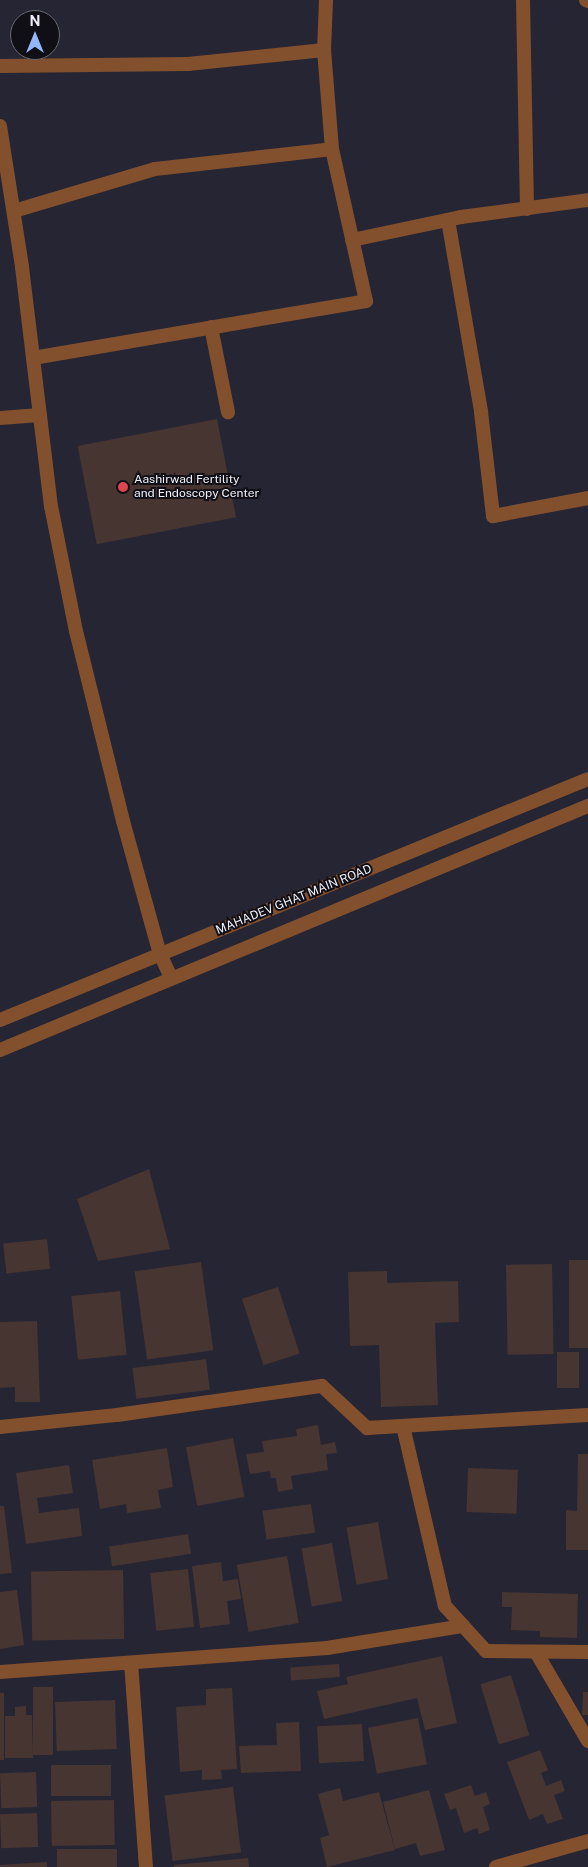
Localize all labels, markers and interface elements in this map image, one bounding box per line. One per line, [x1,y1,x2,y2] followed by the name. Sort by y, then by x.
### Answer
[10,10,60,60] north arrow
[30,13,40,29] text: N
[134,473,259,501] place label: Aashirwad Fertility and Endoscopy Center
[116,480,130,494] marker: Aashirwad Fertility and Endoscopy Center
[214,862,374,938] street label: MAHADEV GHAT MAIN ROAD

